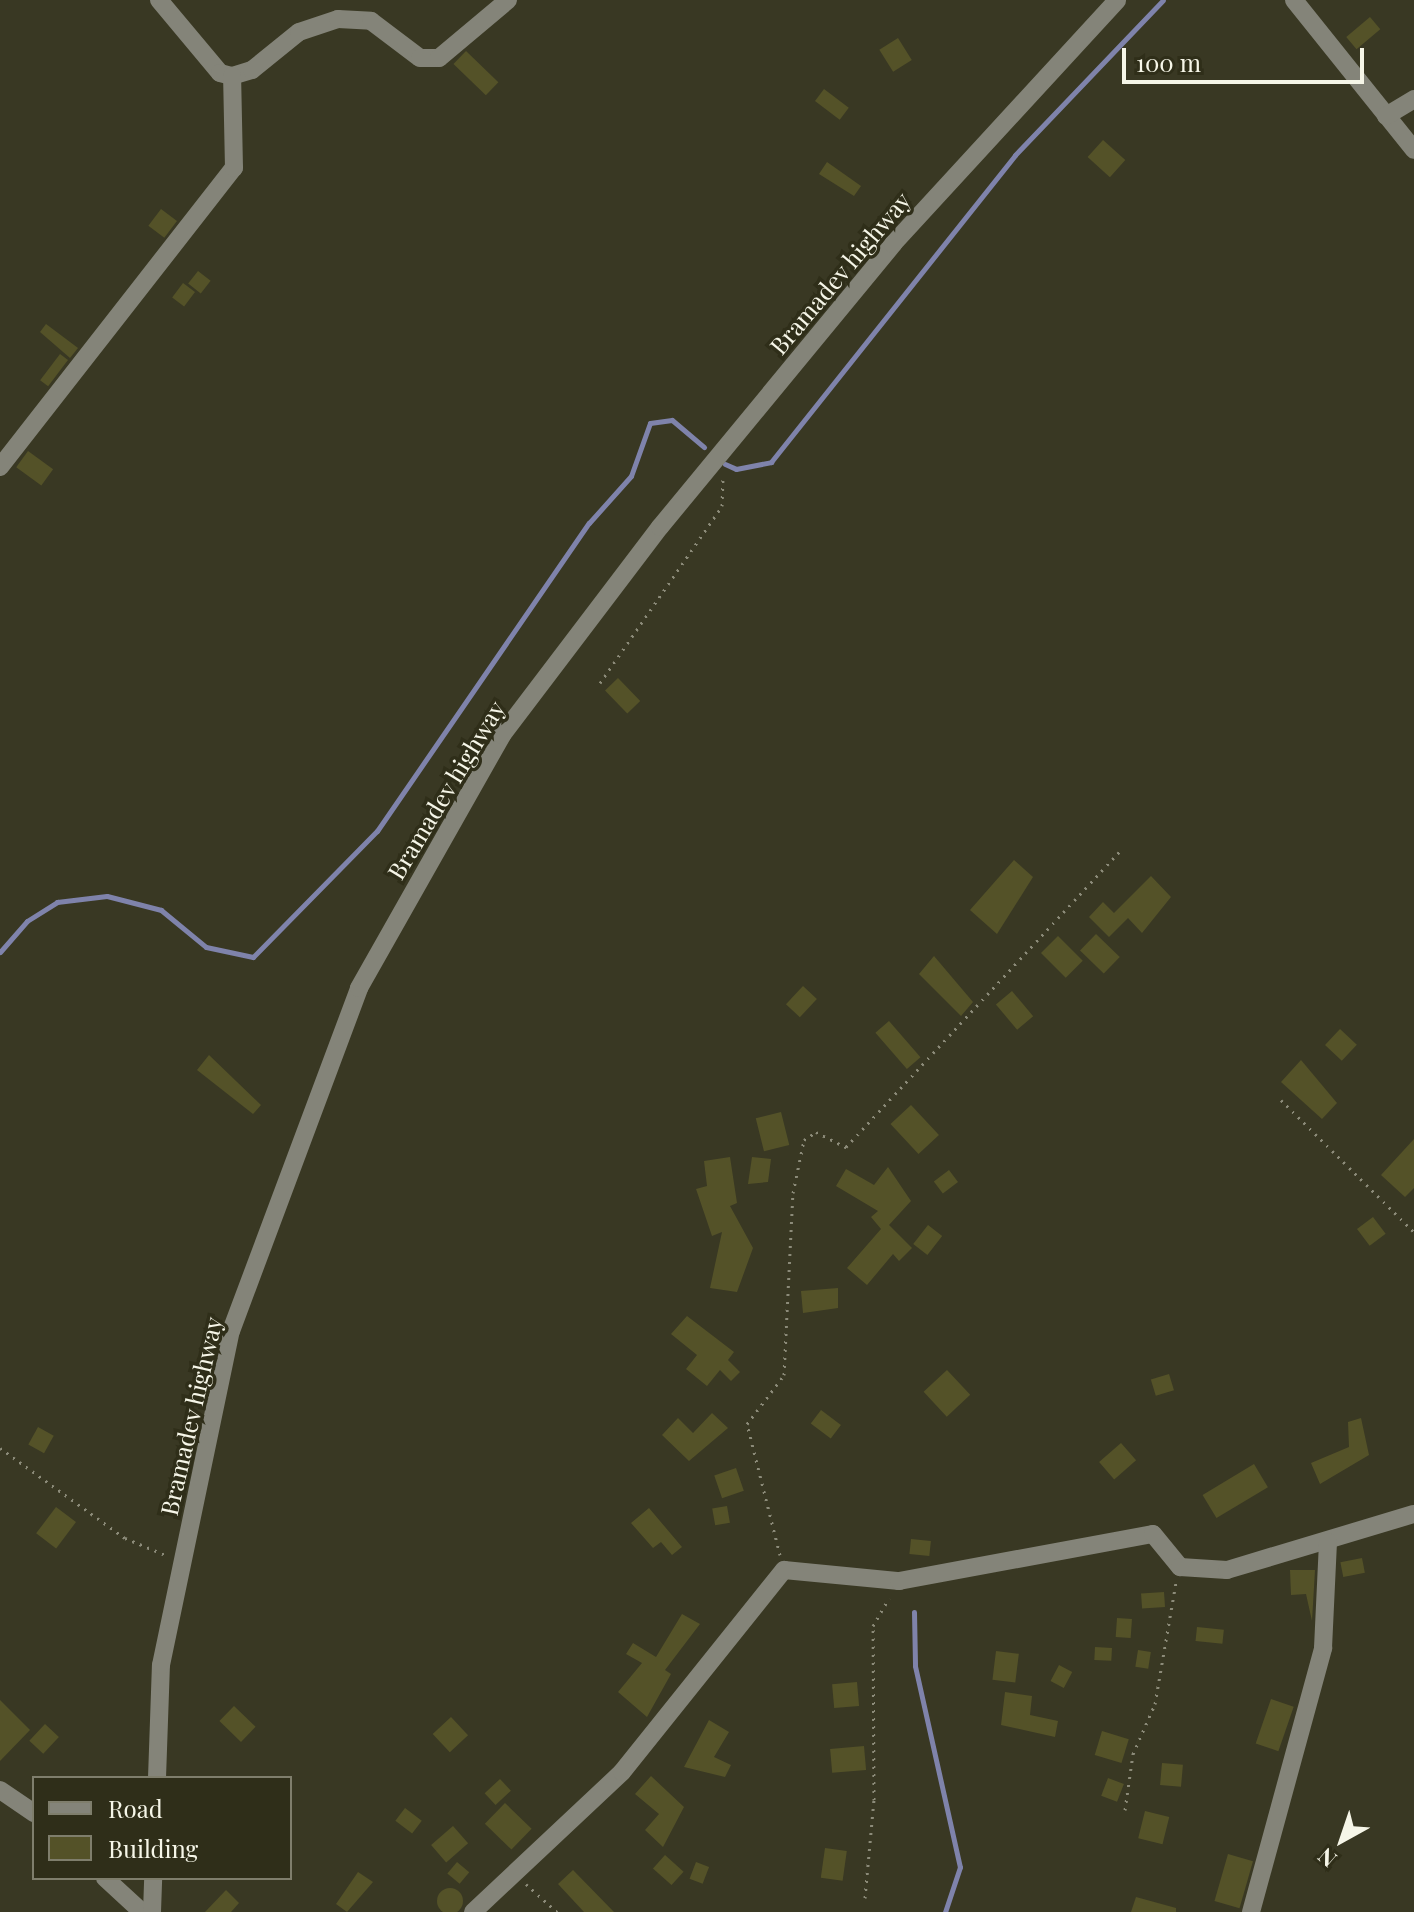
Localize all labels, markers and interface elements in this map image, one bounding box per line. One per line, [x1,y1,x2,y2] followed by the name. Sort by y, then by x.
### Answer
[1126,32,1368,82] scale bar
[1136,46,1201,78] text: 100 m
[763,185,917,361] street label: Bramadev highway
[381,695,511,885] street label: Bramadev highway
[154,1313,228,1519] street label: Bramadev highway
[32,1776,292,1880] legend
[108,1792,163,1824] text: Road
[1302,1800,1382,1880] north arrow
[108,1832,198,1864] text: Building
[1311,1842,1342,1875] text: N

